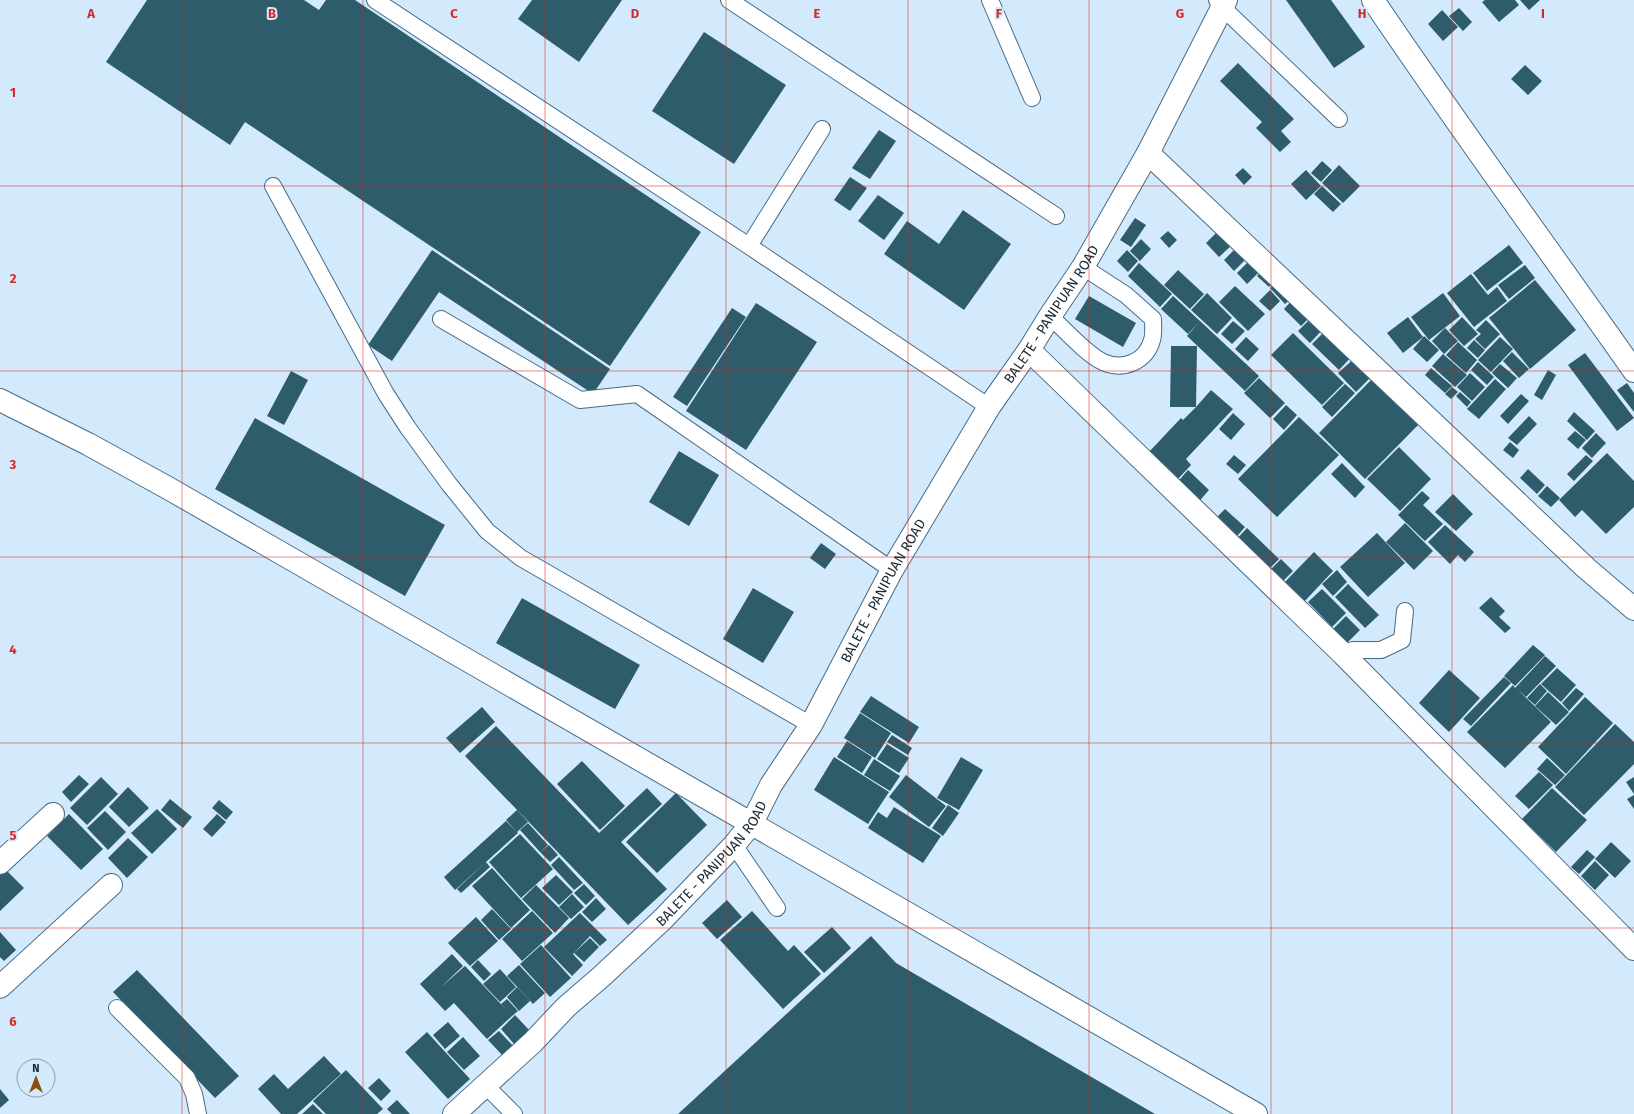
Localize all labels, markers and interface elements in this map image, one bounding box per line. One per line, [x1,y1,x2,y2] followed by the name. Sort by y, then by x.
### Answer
[86,6,95,21] text: A
[268,6,276,21] text: B
[450,6,458,21] text: C
[631,6,640,21] text: D
[814,6,821,21] text: E
[996,6,1003,21] text: F
[1176,6,1184,21] text: G
[1358,6,1366,21] text: H
[1541,6,1545,21] text: I
[10,85,16,100] text: 1
[1000,242,1102,386] street label: BALETE - PANIPUAN ROAD
[10,271,17,286] text: 2
[9,457,17,472] text: 3
[837,516,929,665] street label: BALETE - PANIPUAN ROAD
[9,642,17,657] text: 4
[652,798,770,930] street label: BALETE - PANIPUAN ROAD
[10,828,17,843] text: 5
[9,1014,17,1029] text: 6
[16,1058,56,1098] north arrow
[32,1062,40,1075] text: N

